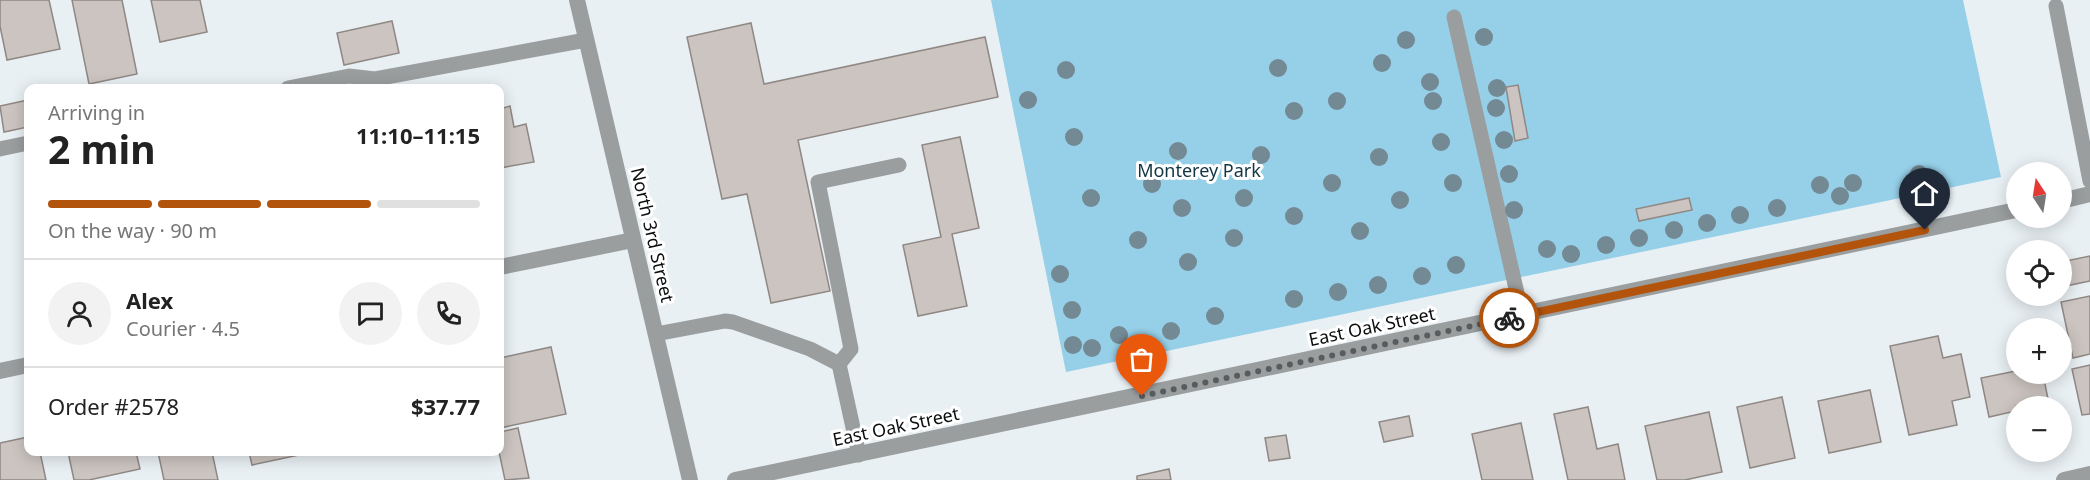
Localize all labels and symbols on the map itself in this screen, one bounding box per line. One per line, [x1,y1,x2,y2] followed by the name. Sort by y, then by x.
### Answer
[1137,158,1261,182] park label: Monterey Park
[2006,162,2072,228] north arrow
[626,165,680,305] street label: North 3rd Street
[1899,168,1950,230] pin
[1479,288,1539,348] courier
[1306,301,1438,351] street label: East Oak Street
[1116,334,1167,396] pin
[830,401,962,451] street label: East Oak Street

